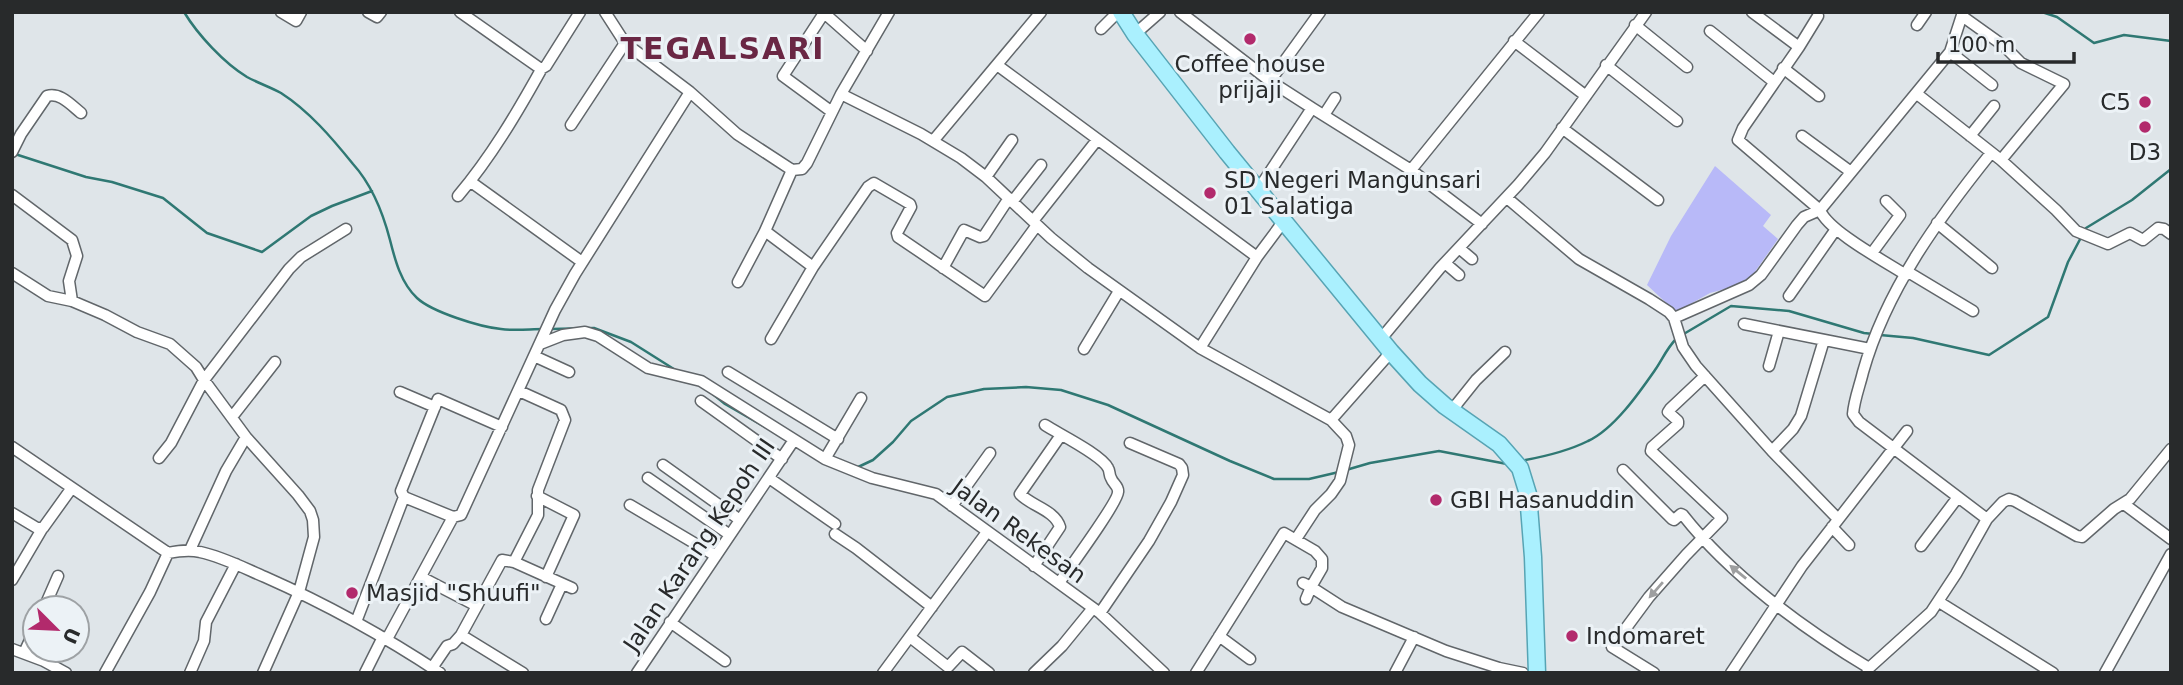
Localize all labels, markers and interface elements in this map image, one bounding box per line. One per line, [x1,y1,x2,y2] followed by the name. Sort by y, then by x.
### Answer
[1938,21,2074,65] scale bar
[620,31,826,66] district label: TEGALSARI
[1242,31,1258,47] marker: Coffee house prijaji
[1948,33,2015,57] text: 100 m
[1175,51,1325,103] place label: Coffee house prijaji
[2100,89,2131,115] place label: C5
[2137,94,2153,110] marker: C5
[2137,119,2153,135] marker: D3
[2129,139,2161,165] place label: D3
[1224,167,1481,219] place label: SD Negeri Mangunsari 01 Salatiga
[1202,185,1218,201] marker: SD Negeri Mangunsari 01 Salatiga
[617,434,780,658] street label: Jalan Karang Kepoh III
[945,472,1091,588] street label: Jalan Rekesan
[1450,487,1634,513] place label: GBI Hasanuddin
[1428,492,1444,508] marker: GBI Hasanuddin
[1730,565,1748,580] one-way arrow
[366,580,541,606] place label: Masjid "Shuufi"
[1649,581,1664,598] one-way arrow
[344,585,360,601] marker: Masjid "Shuufi"
[21,594,91,664] north arrow
[1586,623,1705,649] place label: Indomaret
[58,624,85,647] text: U
[1564,628,1580,644] marker: Indomaret

